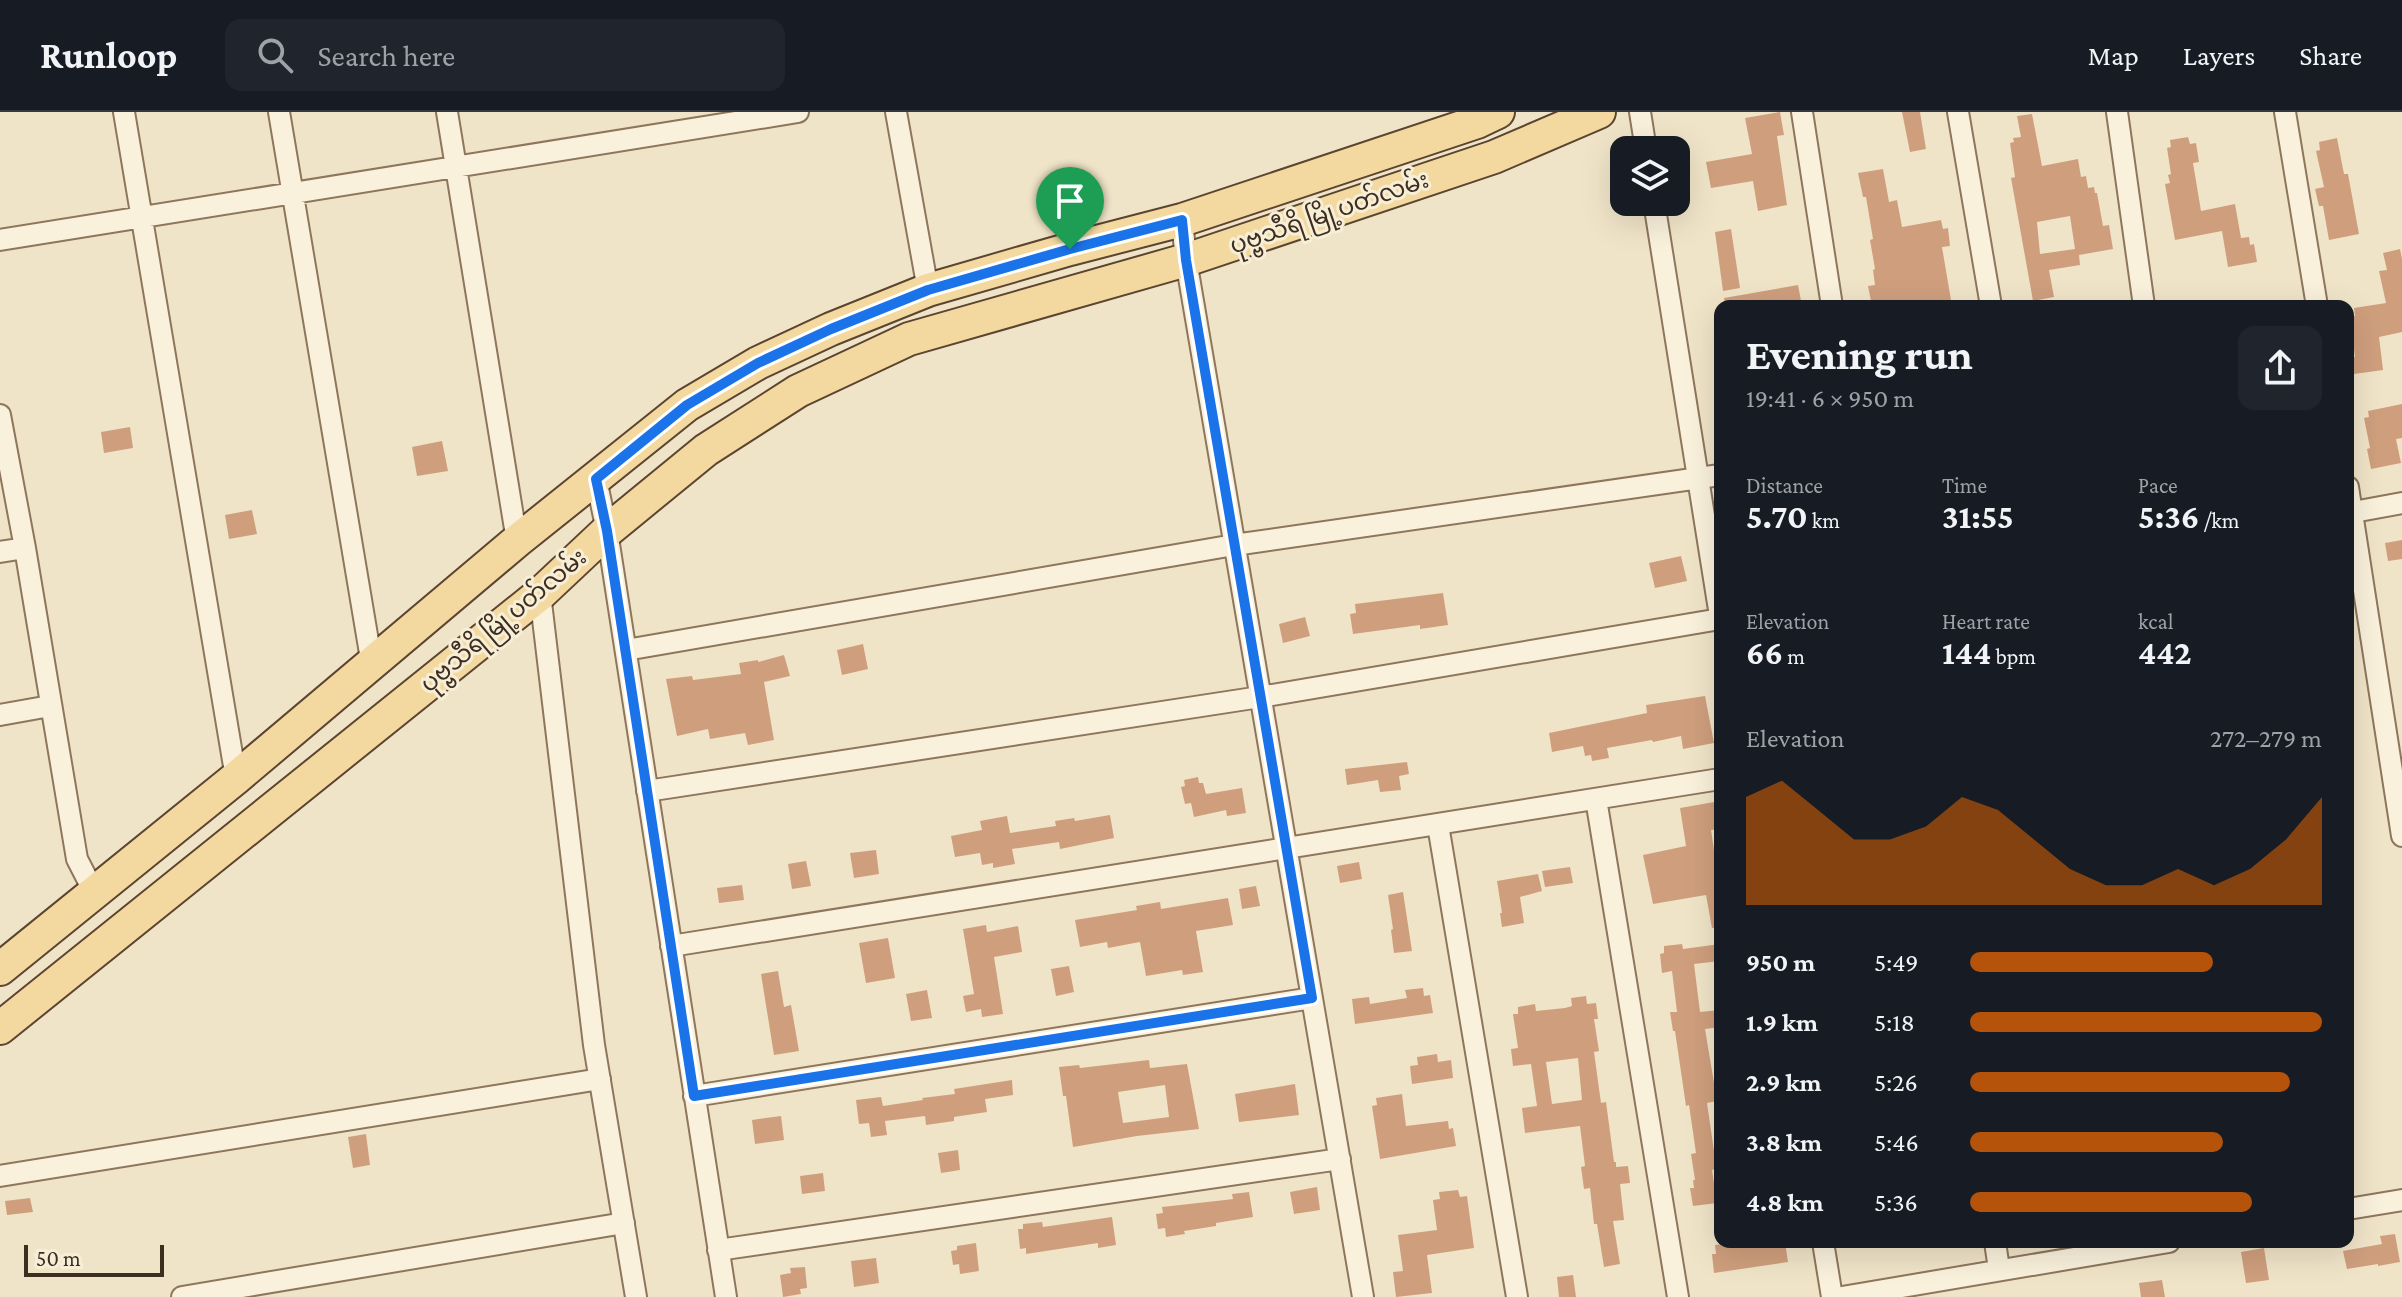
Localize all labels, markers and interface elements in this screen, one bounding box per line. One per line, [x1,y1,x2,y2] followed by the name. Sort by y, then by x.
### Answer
[225,19,785,91] search box
[253,33,297,77] icon: search
[40,34,177,76] text: Runloop
[317,39,455,72] text: Search here
[2088,40,2139,71] text: Map
[2183,40,2255,71] text: Layers
[2299,40,2362,71] text: Share
[1610,136,1690,216] map controls
[1610,136,1690,216] button: layers
[1225,163,1434,265] street label: ပုဗ္ဗသီရိ မြို့ပတ်လမ်း
[1036,167,1104,249] pin
[1048,179,1092,223] icon: arrive
[2238,326,2322,410] button: share
[1746,330,1973,378] text: Evening run
[1746,384,1914,413] text: 19:41 · 6 × 950 m
[1746,473,1823,498] text: Distance
[1942,473,1987,498] text: Time
[2138,473,2178,498] text: Pace
[1746,498,1808,535] text: 5.70
[1942,498,2014,535] text: 31:55
[2138,498,2199,535] text: 5:36
[1808,508,1840,533] text: km
[2199,508,2239,533] text: /km
[413,541,596,702] street label: ပုဗ္ဗသီရိ မြို့ပတ်လမ်း
[1746,609,1829,634] text: Elevation
[1942,609,2030,634] text: Heart rate
[2138,609,2173,634] text: kcal
[1746,634,1783,671] text: 66
[1942,634,1991,671] text: 144
[2138,634,2192,671] text: 442
[1783,644,1805,669] text: m
[1991,644,2036,669] text: bpm
[1746,724,1844,753] text: Elevation
[2210,724,2322,753] text: 272–279 m
[1746,948,1815,977] text: 950 m
[1874,948,1918,977] text: 5:49
[1746,1008,1818,1037] text: 1.9 km
[1874,1008,1915,1037] text: 5:18
[1746,1068,1822,1097] text: 2.9 km
[1874,1068,1918,1097] text: 5:26
[1746,1128,1822,1157] text: 3.8 km
[1874,1128,1919,1157] text: 5:46
[1746,1188,1824,1217] text: 4.8 km
[1874,1188,1918,1217] text: 5:36
[24,1241,164,1277] scale bar
[36,1246,81,1271] text: 50 m

